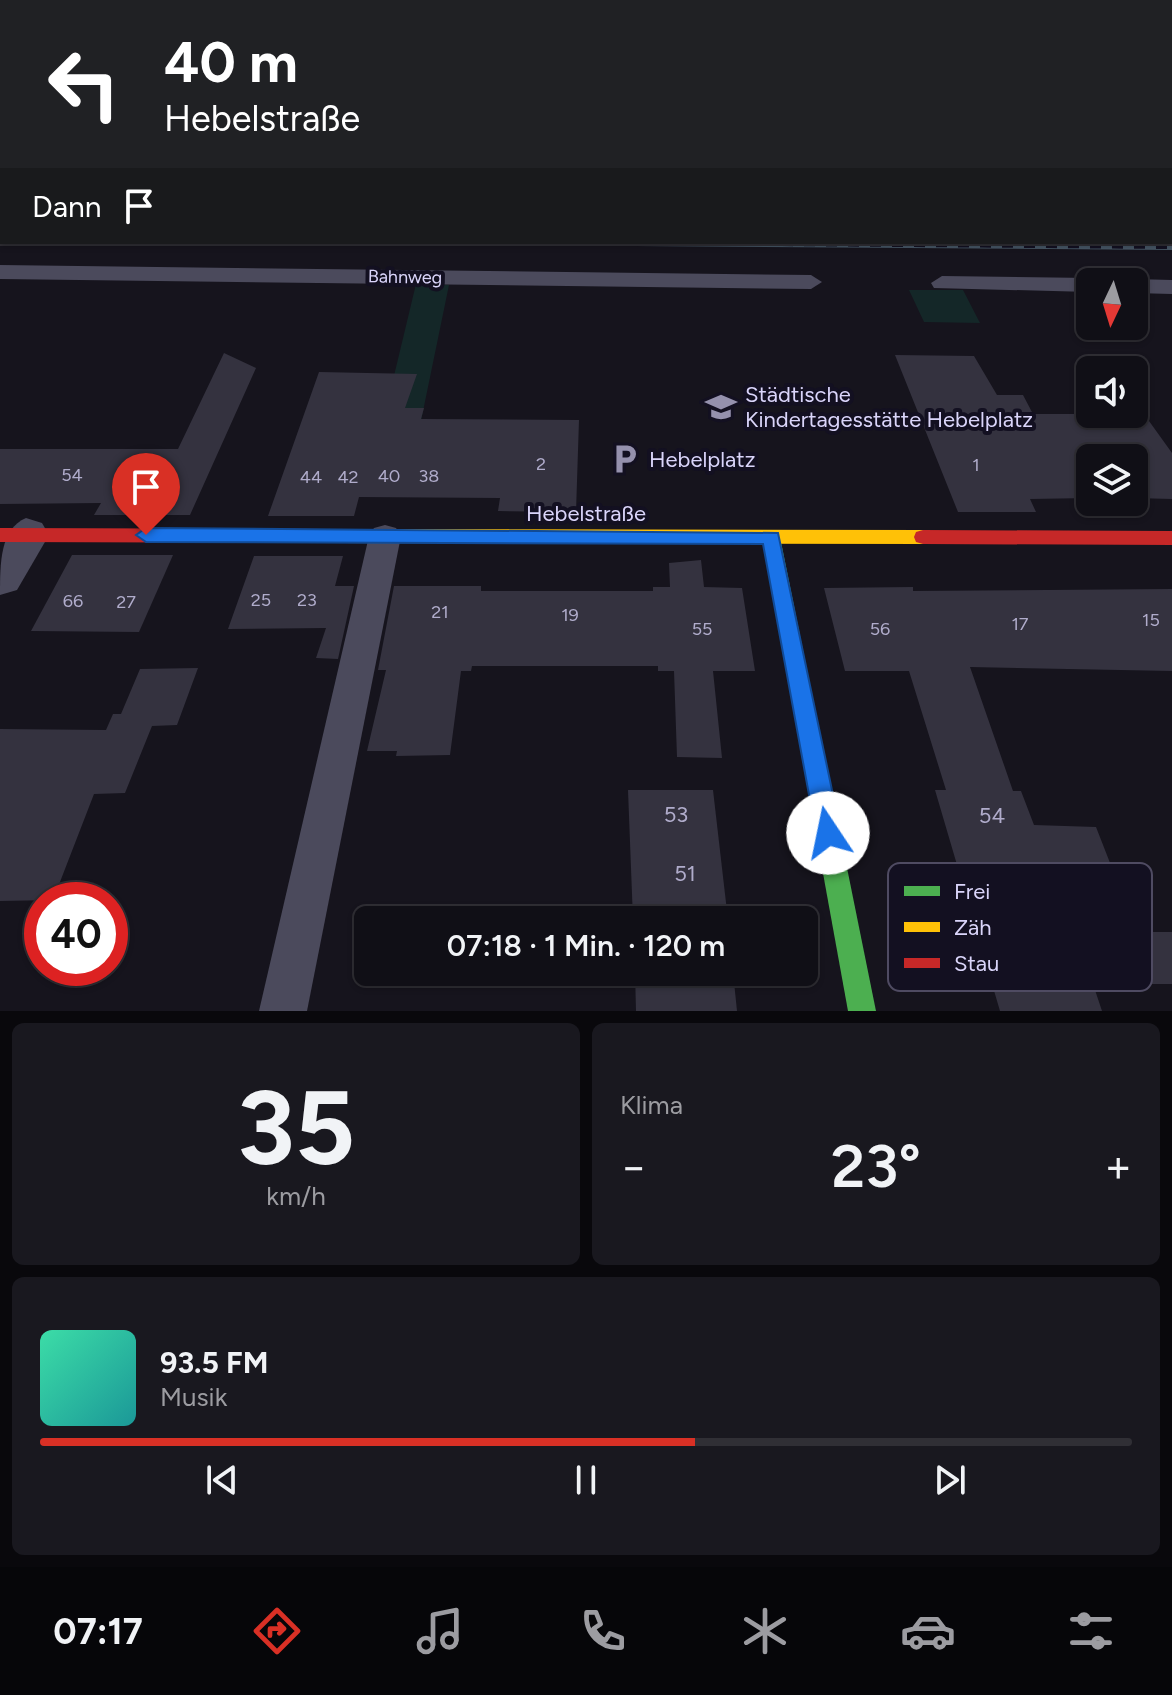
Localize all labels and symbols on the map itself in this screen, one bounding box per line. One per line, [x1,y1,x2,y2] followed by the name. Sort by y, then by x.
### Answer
[368,265,442,289] street label: Bahnweg
[1076,268,1148,340] north arrow
[745,381,1033,433] place label: Städtische Kindertagesstätte Hebelplatz
[704,390,738,424] school or university icon: Städtische Kindertagesstätte Hebelplatz
[608,442,642,476] parking icon: Hebelplatz
[649,446,755,473] place label: Hebelplatz
[112,453,180,535] pin
[536,453,546,475] house number: 2
[972,454,980,476] house number: 1
[61,464,83,486] house number: 54
[378,465,400,487] house number: 40
[419,465,439,487] house number: 38
[300,466,322,488] house number: 44
[337,466,359,488] house number: 42
[526,500,646,527] street label: Hebelstraße
[251,589,271,611] house number: 25
[297,589,317,611] house number: 23
[63,590,83,612] house number: 66
[116,591,136,613] house number: 27
[431,601,449,623] house number: 21
[561,604,579,626] house number: 19
[1142,609,1160,631] house number: 15
[1011,613,1029,635] house number: 17
[692,618,712,640] house number: 55
[870,618,890,640] house number: 56
[786,791,870,875] position arrow
[664,801,688,828] house number: 53
[979,802,1005,829] house number: 54
[674,860,696,887] house number: 51
[888,863,1152,991] legend
[954,878,990,905] text: Frei
[24,882,128,986] speed limit sign: 40
[954,914,992,941] text: Zäh
[954,950,999,977] text: Stau

